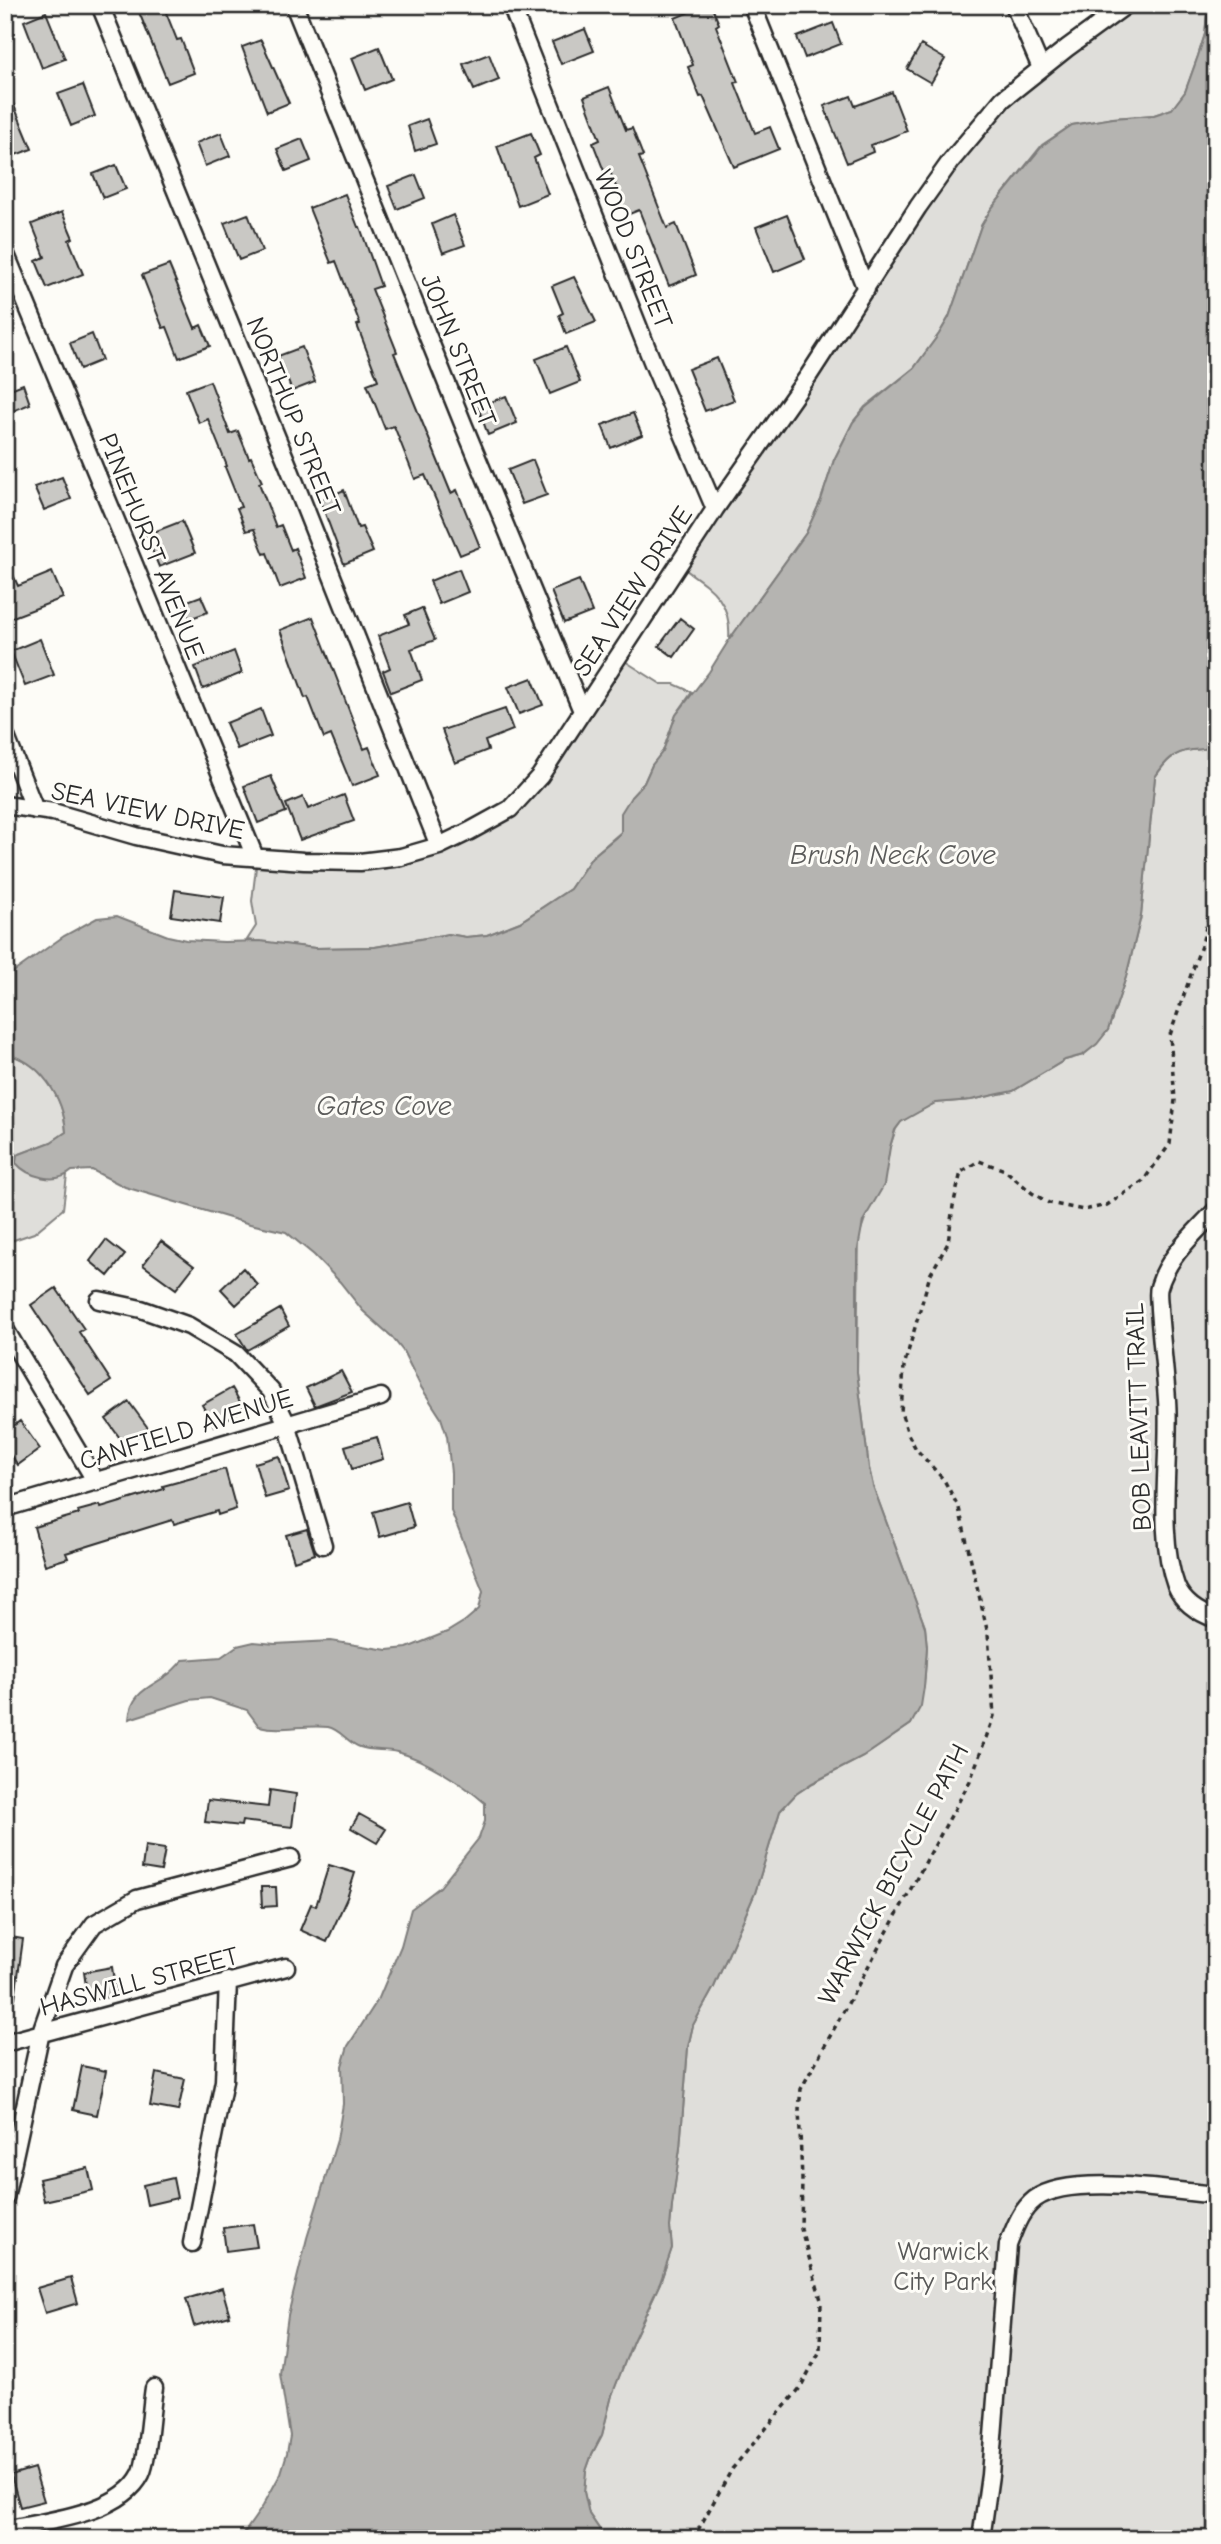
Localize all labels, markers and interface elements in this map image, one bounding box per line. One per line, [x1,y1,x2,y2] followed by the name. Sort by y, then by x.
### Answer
[588,166,679,333] street label: WOOD STREET
[414,270,502,431] street label: JOHN STREET
[240,313,347,520] street label: NORTHUP STREET
[92,429,210,664] street label: PINEHURST AVENUE
[567,501,699,682] street label: SEA VIEW DRIVE
[49,776,247,846] street label: SEA VIEW DRIVE
[790,839,996,871] water label: Brush Neck Cove
[316,1090,452,1122] water label: Gates Cove
[1120,1302,1158,1531] street label: BOB LEAVITT TRAIL
[76,1383,297,1477] street label: CANFIELD AVENUE
[812,1739,975,2010] street label: WARWICK BICYCLE PATH
[37,1941,242,2023] street label: HASWILL STREET
[893,2237,993,2297] park label: Warwick City Park

